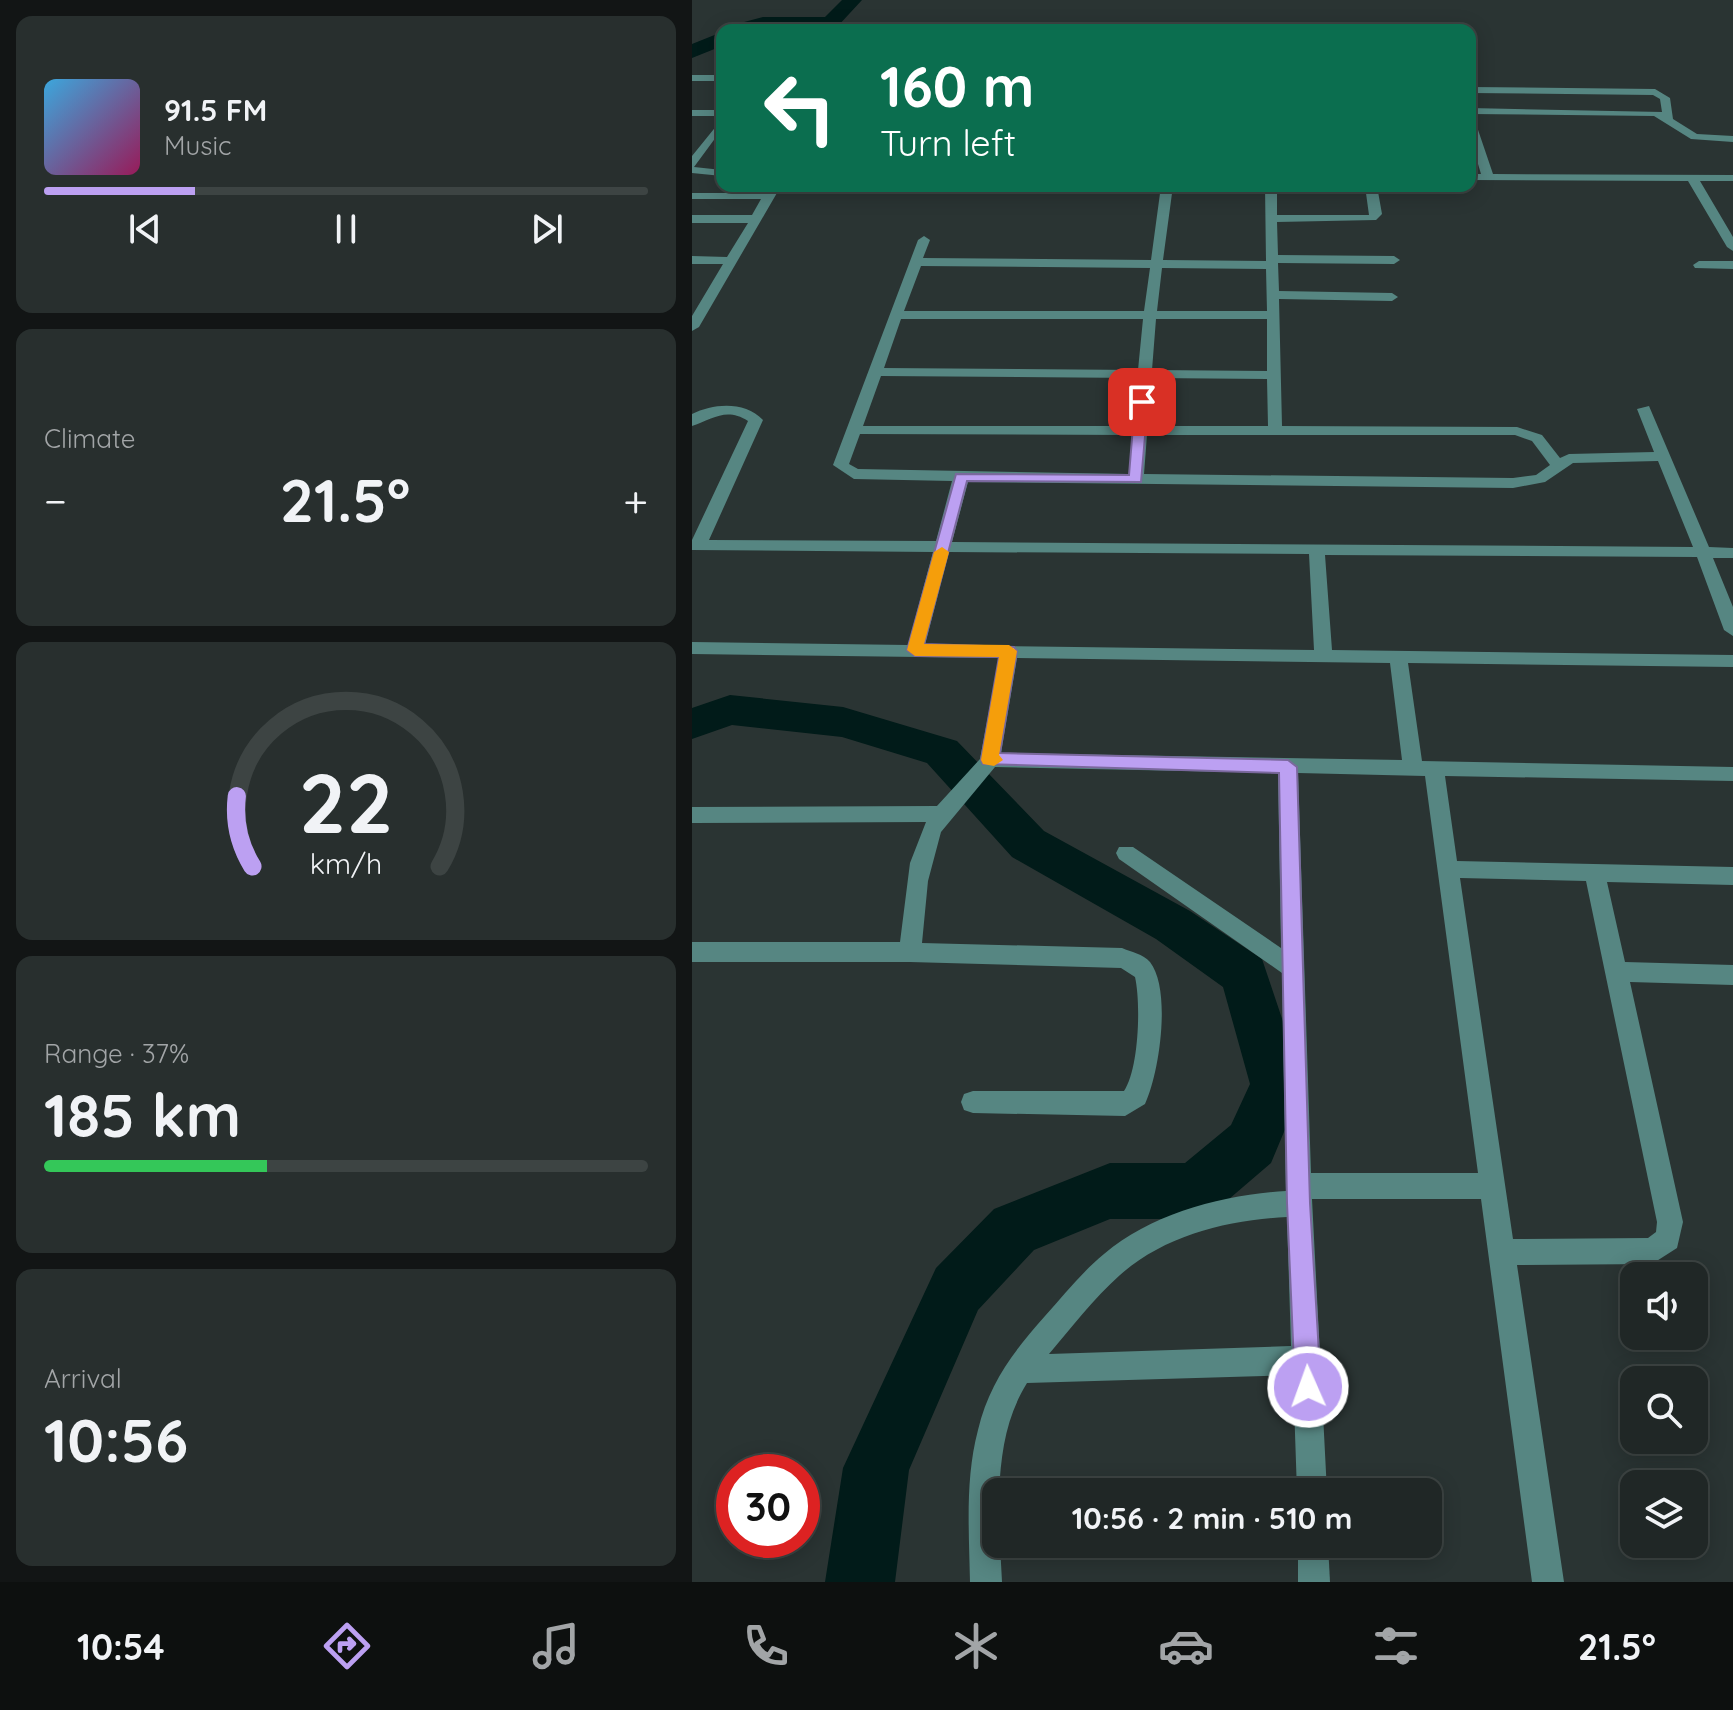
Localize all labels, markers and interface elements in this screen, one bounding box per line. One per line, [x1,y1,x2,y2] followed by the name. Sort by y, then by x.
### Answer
[880,51,1034,121] text: 160 m
[748,56,852,160] icon: left
[164,91,267,129] text: 91.5 FM
[880,120,1016,165] text: Turn left
[164,129,232,162] text: Music
[123,207,167,251] icon: previous
[324,207,368,251] icon: pause
[525,207,569,251] icon: next
[1108,368,1176,436] pin
[1120,380,1164,424] icon: arrive
[44,422,135,455] text: Climate
[280,462,410,537] text: 21.5°
[44,473,67,528] text: −
[623,473,648,528] text: +
[299,750,393,854] text: 22
[310,845,382,881] text: km/h
[44,1037,189,1070] text: Range · 37%
[44,1077,241,1152] text: 185 km
[1620,1262,1708,1558] map controls
[1620,1262,1708,1350] button: sound
[1266,1345,1350,1429] position arrow
[44,1362,122,1395] text: Arrival
[1620,1366,1708,1454] button: search
[44,1402,188,1477] text: 10:56
[716,1454,820,1558] speed limit sign: 30
[1620,1470,1708,1558] button: layers
[1072,1499,1352,1537] text: 10:56 · 2 min · 510 m
[319,1618,375,1674] icon: directions
[528,1618,584,1674] icon: music
[738,1618,794,1674] icon: phone
[948,1618,1004,1674] icon: climate
[1158,1618,1214,1674] icon: car
[1368,1618,1424,1674] icon: filters
[77,1624,165,1669] text: 10:54
[1578,1624,1656,1669] text: 21.5°

